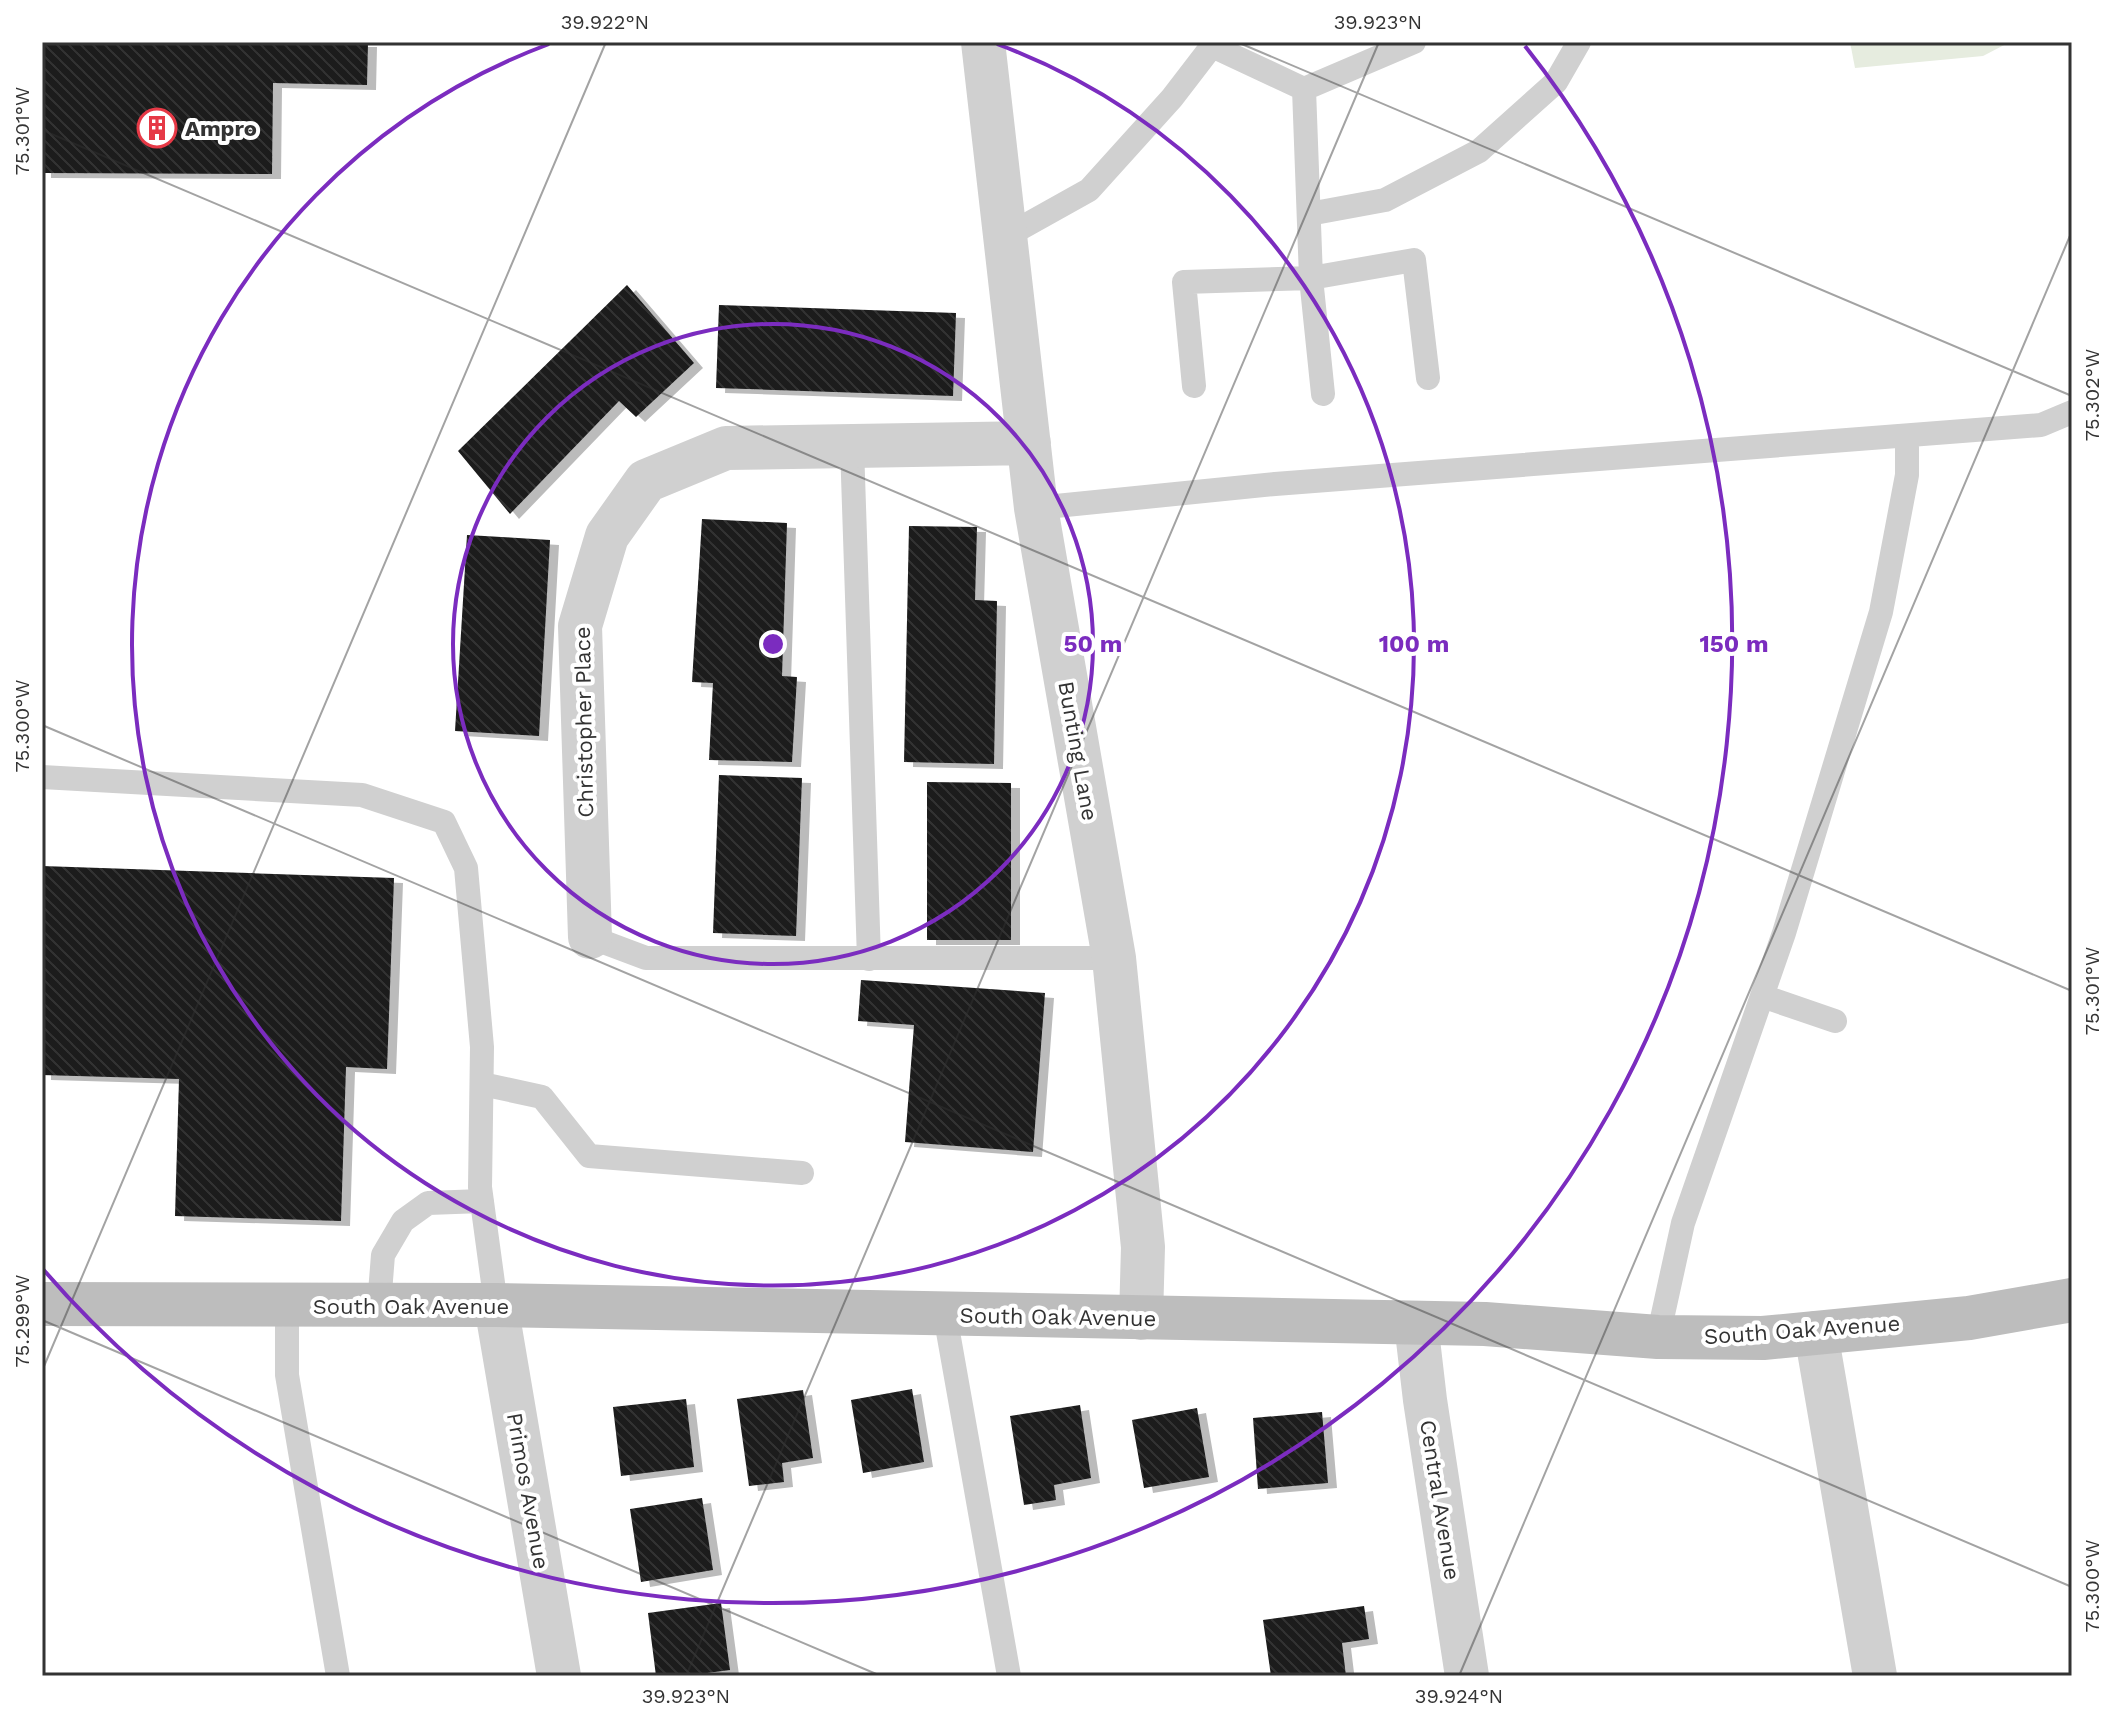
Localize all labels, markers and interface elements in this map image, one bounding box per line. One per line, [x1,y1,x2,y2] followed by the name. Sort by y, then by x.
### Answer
[561,10,649,34] text: 39.922°N
[1334,10,1422,34] text: 39.923°N
[10,87,34,175] text: 75.301°W
[136,107,178,149] building icon: Ampro
[185,116,257,141] place label: Ampro
[2080,349,2104,441] text: 75.302°W
[570,626,598,818] street label: Christopher Place
[759,630,787,658] centre of rings
[1064,630,1122,658] text: 50 m
[1379,630,1449,658] text: 100 m
[1699,630,1769,658] text: 150 m
[10,679,34,773] text: 75.300°W
[1053,679,1103,823] street label: Bunting Lane
[2080,947,2104,1035] text: 75.301°W
[10,1275,34,1367] text: 75.299°W
[313,1294,509,1319] street label: South Oak Avenue
[960,1303,1156,1331] street label: South Oak Avenue
[1703,1311,1901,1349] street label: South Oak Avenue
[502,1411,554,1571] street label: Primos Avenue
[1415,1418,1465,1582] street label: Central Avenue
[2080,1539,2104,1633] text: 75.300°W
[642,1684,730,1708] text: 39.923°N
[1415,1684,1503,1708] text: 39.924°N

